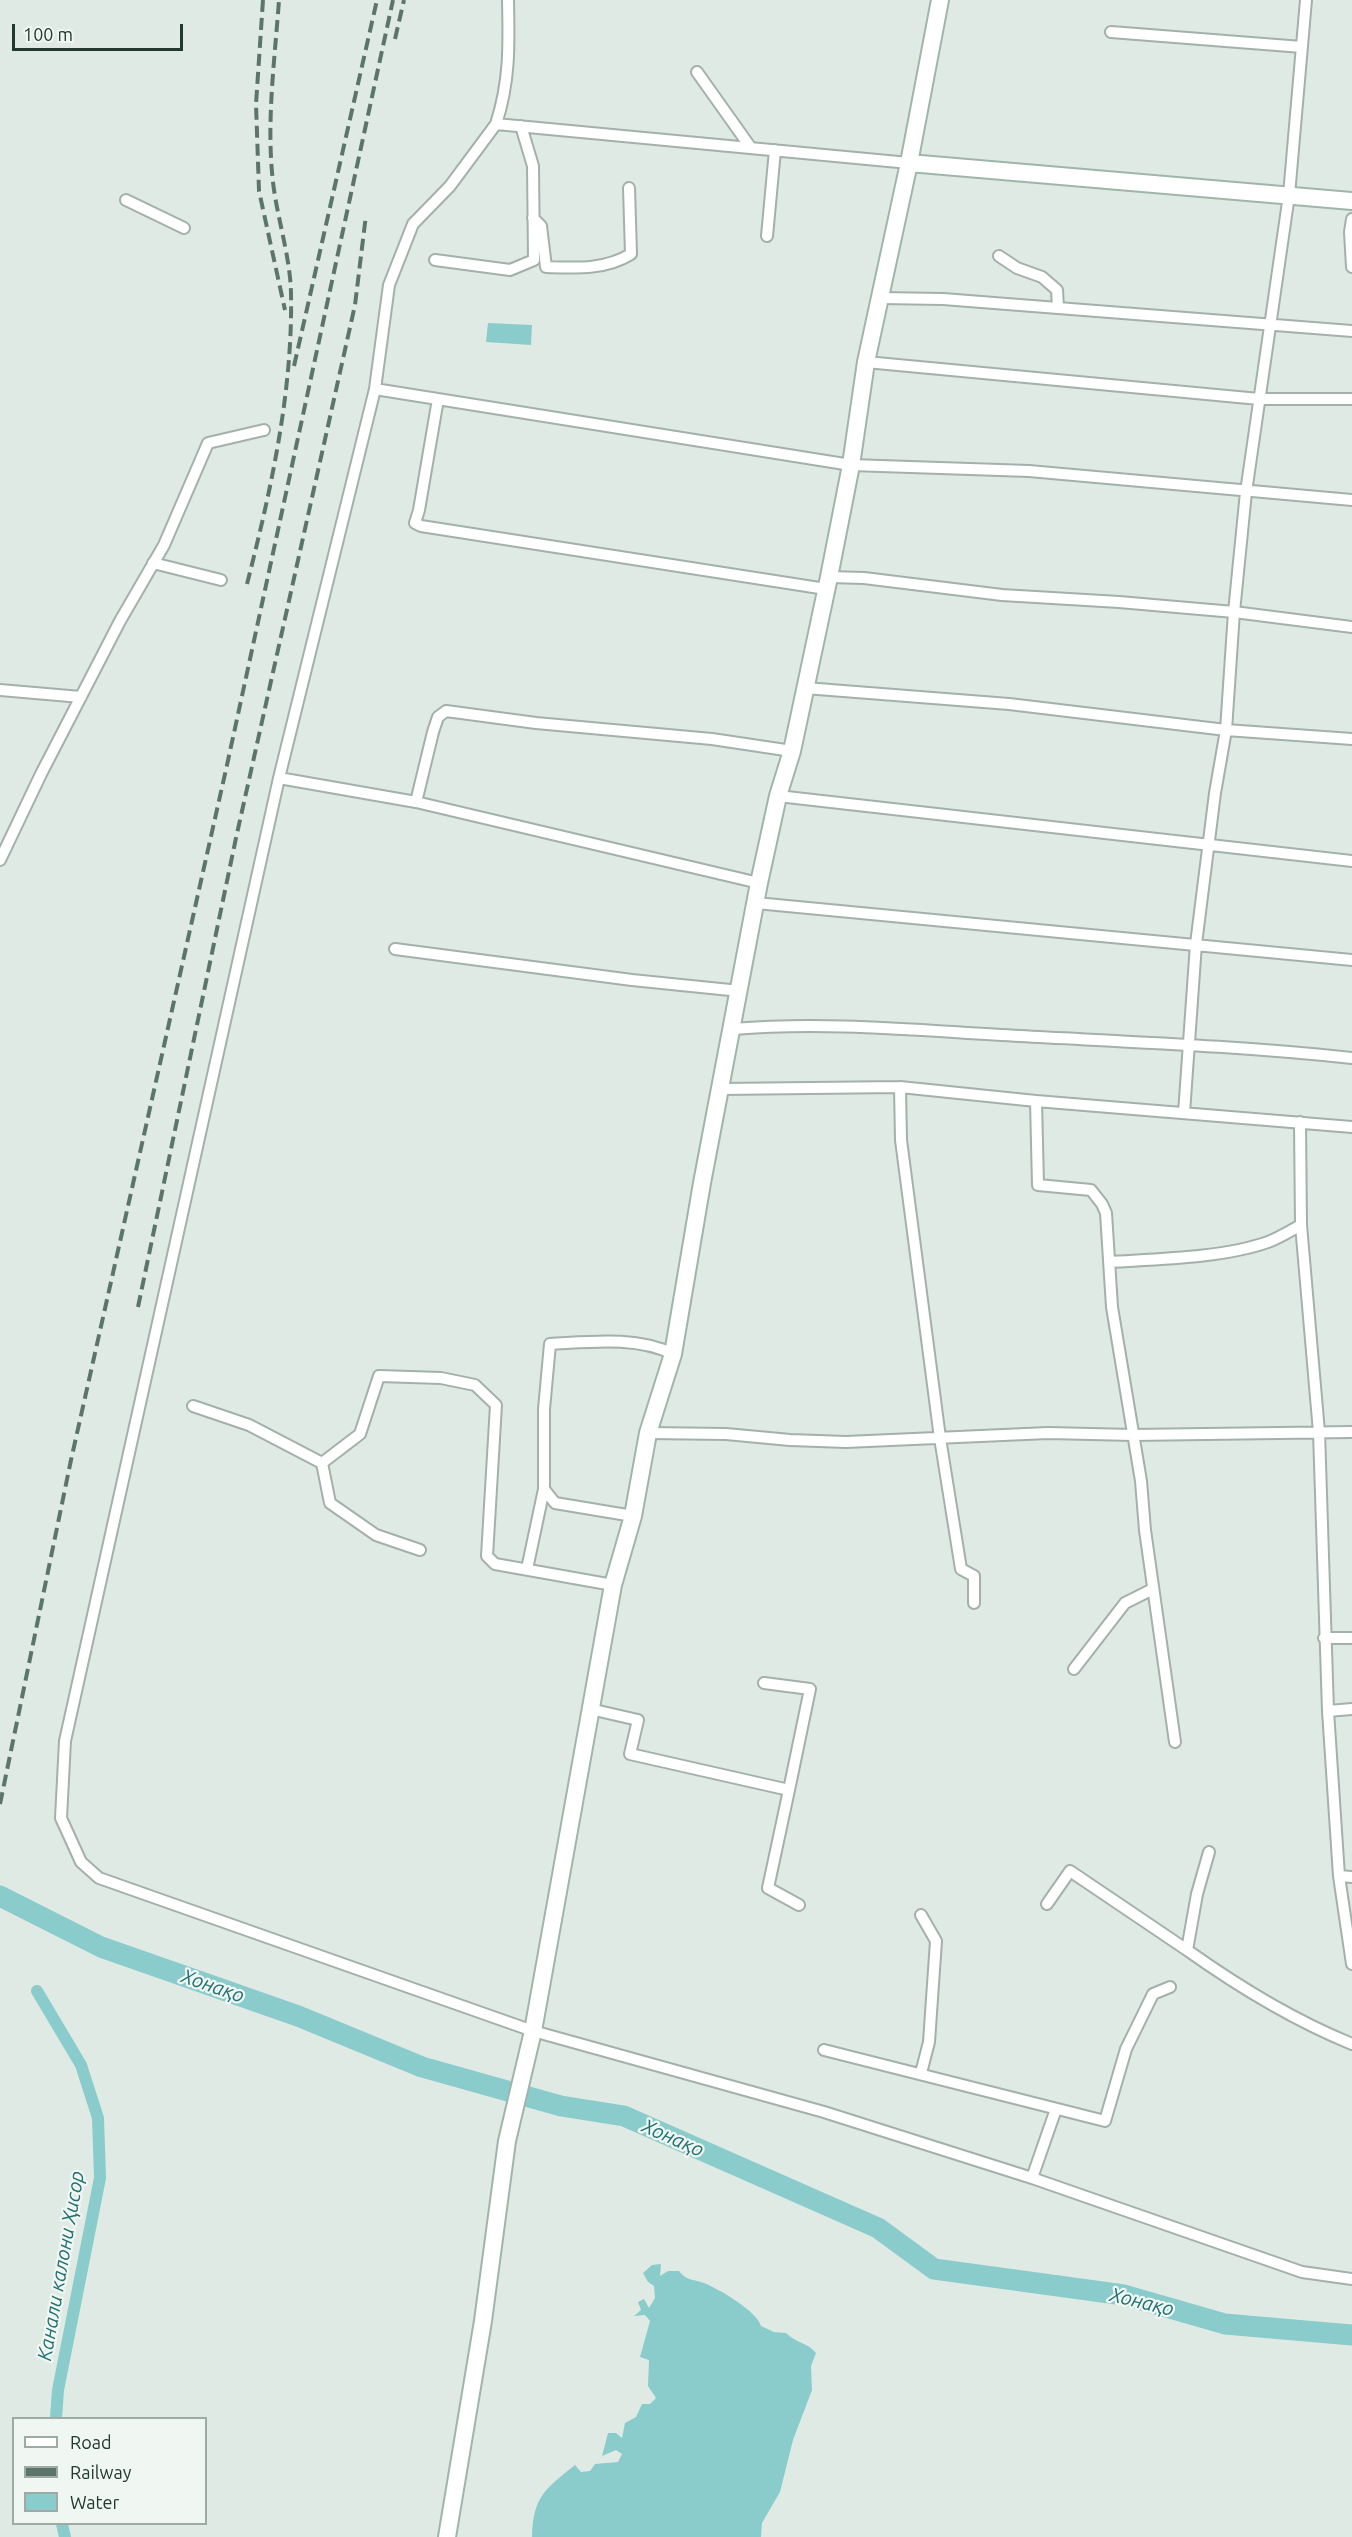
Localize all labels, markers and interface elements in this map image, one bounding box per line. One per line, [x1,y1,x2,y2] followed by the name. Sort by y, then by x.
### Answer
[15,12,186,50] scale bar
[23,24,73,44] text: 100 m
[179,1964,247,2008] water label: Хонақо
[639,2114,707,2162] water label: Хонақо
[32,2169,90,2363] water label: Канали калони Ҳисор
[1108,2283,1176,2321] water label: Хонақо
[12,2417,207,2525] legend
[70,2432,112,2452] text: Road
[70,2462,131,2482] text: Railway
[70,2492,119,2512] text: Water

